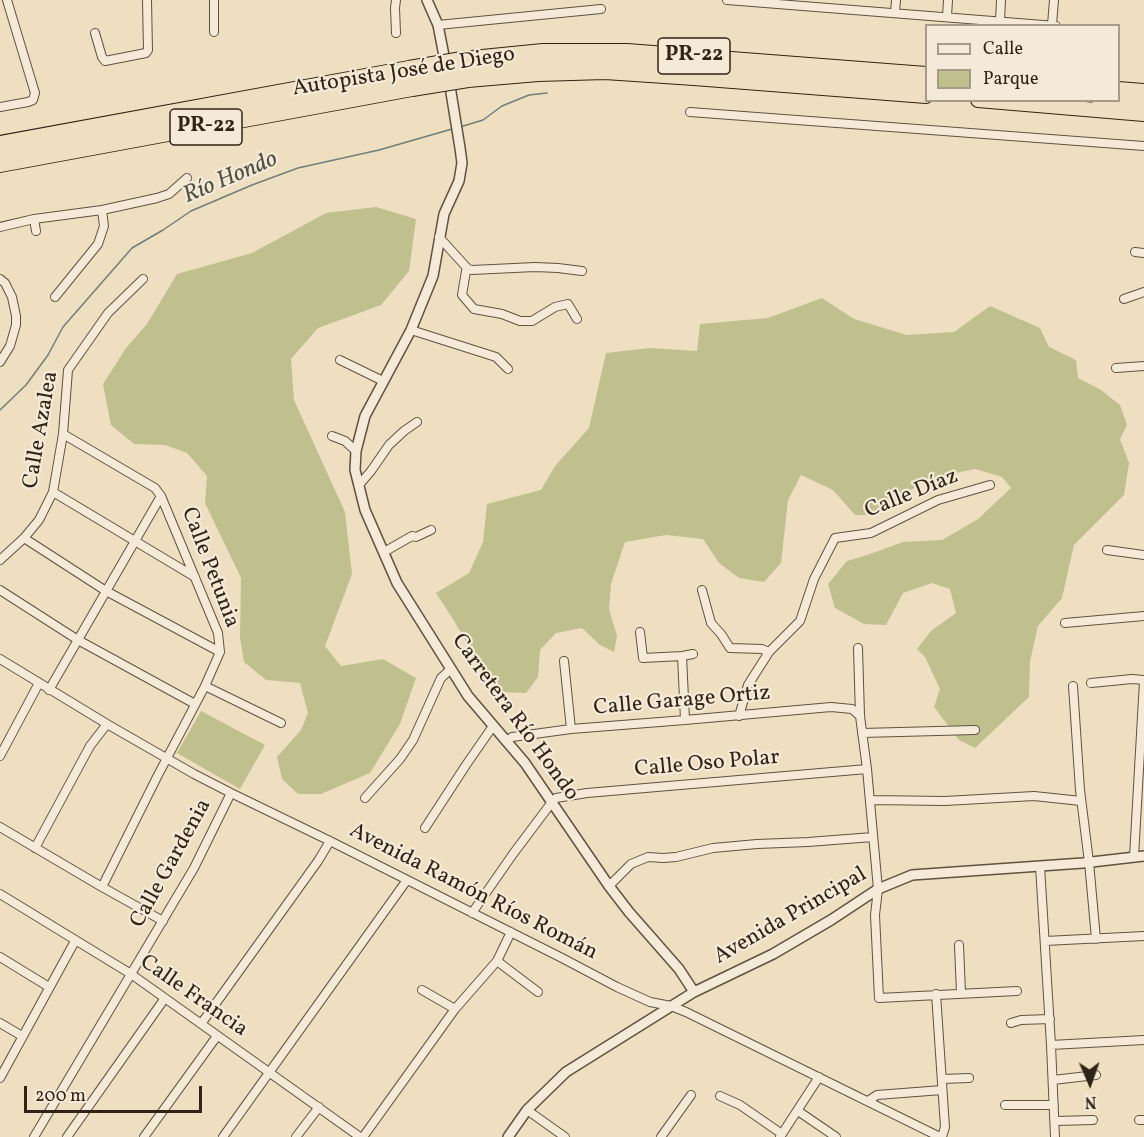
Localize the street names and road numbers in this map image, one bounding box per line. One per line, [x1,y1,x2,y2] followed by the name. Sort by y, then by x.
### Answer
[658,38,730,74] road number: PR-22
[291,42,517,104] street label: Autopista José de Diego
[170,109,242,145] road number: PR-22
[19,369,65,491] street label: Calle Azalea
[862,464,962,526] street label: Calle Díaz
[174,504,244,632] street label: Calle Petunia
[445,629,583,807] street label: Carretera Río Hondo
[593,681,771,723] street label: Calle Garage Ortiz
[633,746,781,784] street label: Calle Oso Polar
[126,795,218,933] street label: Calle Gardenia
[344,819,602,967] street label: Avenida Ramón Ríos Román
[710,863,872,971] street label: Avenida Principal
[134,950,252,1044] street label: Calle Francia

